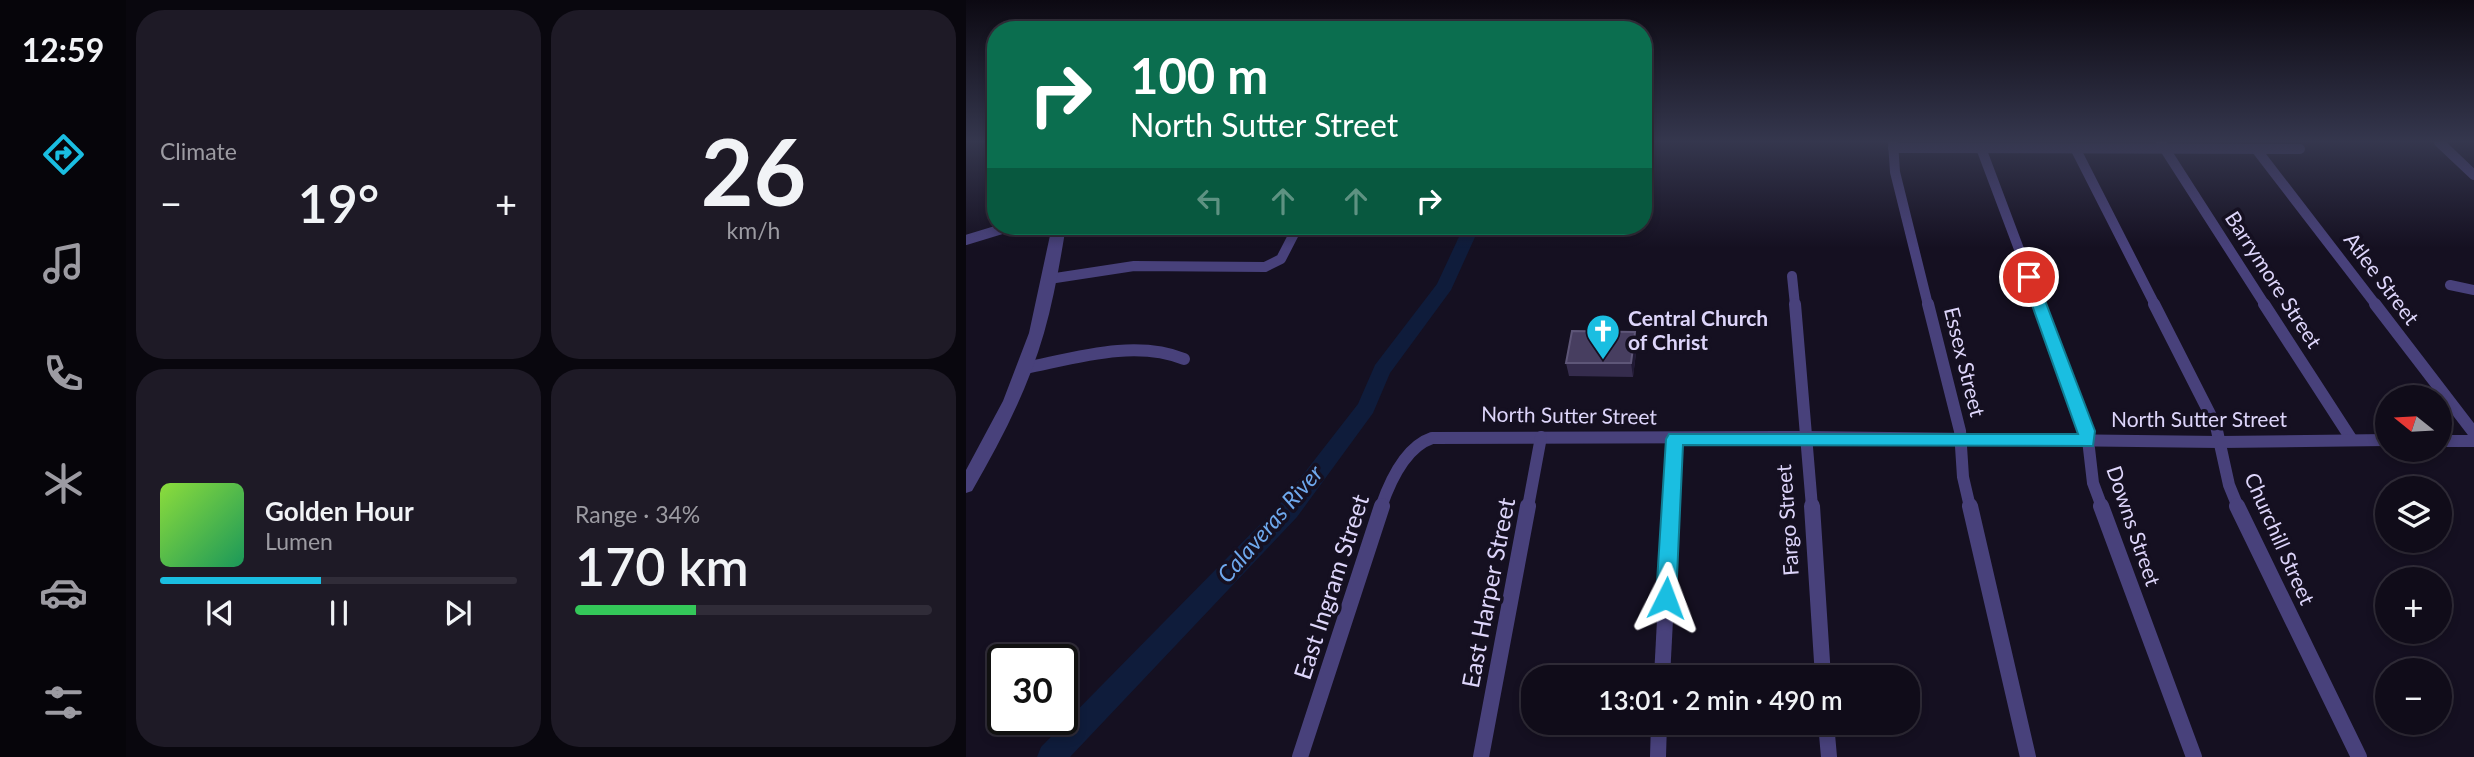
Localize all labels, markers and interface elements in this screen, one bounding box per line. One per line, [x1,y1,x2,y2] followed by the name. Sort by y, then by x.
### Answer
[22,30,104,69] text: 12:59
[1130,46,1268,104] text: 100 m
[1015,49,1106,140] icon: right
[1130,105,1398,144] text: North Sutter Street
[701,116,806,225] text: 26
[39,130,88,179] icon: directions
[160,137,237,165] text: Climate
[298,172,379,234] text: 19°
[160,180,182,226] text: −
[495,180,517,226] text: +
[1191,182,1229,220] icon: left
[1264,182,1302,220] icon: ahead
[1337,182,1375,220] icon: ahead
[1410,182,1448,220] icon: right
[2221,206,2328,353] street label: Barrymore Street
[727,216,780,244] text: km/h
[2339,227,2425,329] street label: Atlee Street
[39,239,88,288] icon: music
[1999,247,2059,307] pin
[2010,258,2048,296] icon: arrive
[1940,304,1991,420] street label: Essex Street
[1628,305,1768,354] place label: Central Church of Christ
[1584,312,1622,361] church icon: Central Church of Christ
[39,349,88,398] icon: phone
[2375,385,2452,462] north arrow
[2375,385,2452,735] map controls
[1481,400,1658,429] street label: North Sutter Street
[2111,406,2287,431] street label: North Sutter Street
[1211,458,1329,588] water label: Calaveras River
[39,459,88,508] icon: climate
[2102,462,2167,589] street label: Downs Street
[1770,463,1803,577] street label: Fargo Street
[2240,468,2321,609] street label: Churchill Street
[2375,476,2452,553] button: layers
[1287,490,1374,683] street label: East Ingram Street
[265,495,414,527] text: Golden Hour
[1455,495,1520,690] street label: East Harper Street
[575,500,700,528] text: Range · 34%
[265,527,333,555] text: Lumen
[575,535,749,597] text: 170 km
[1629,561,1703,635] position arrow
[2375,567,2452,644] button: +
[39,568,88,617] icon: car
[201,594,239,632] icon: previous
[320,594,358,632] icon: pause
[439,594,477,632] icon: next
[987,644,1078,735] speed limit sign: 30
[2375,658,2452,735] button: −
[39,678,88,727] icon: filters
[1598,684,1843,716] text: 13:01 · 2 min · 490 m

